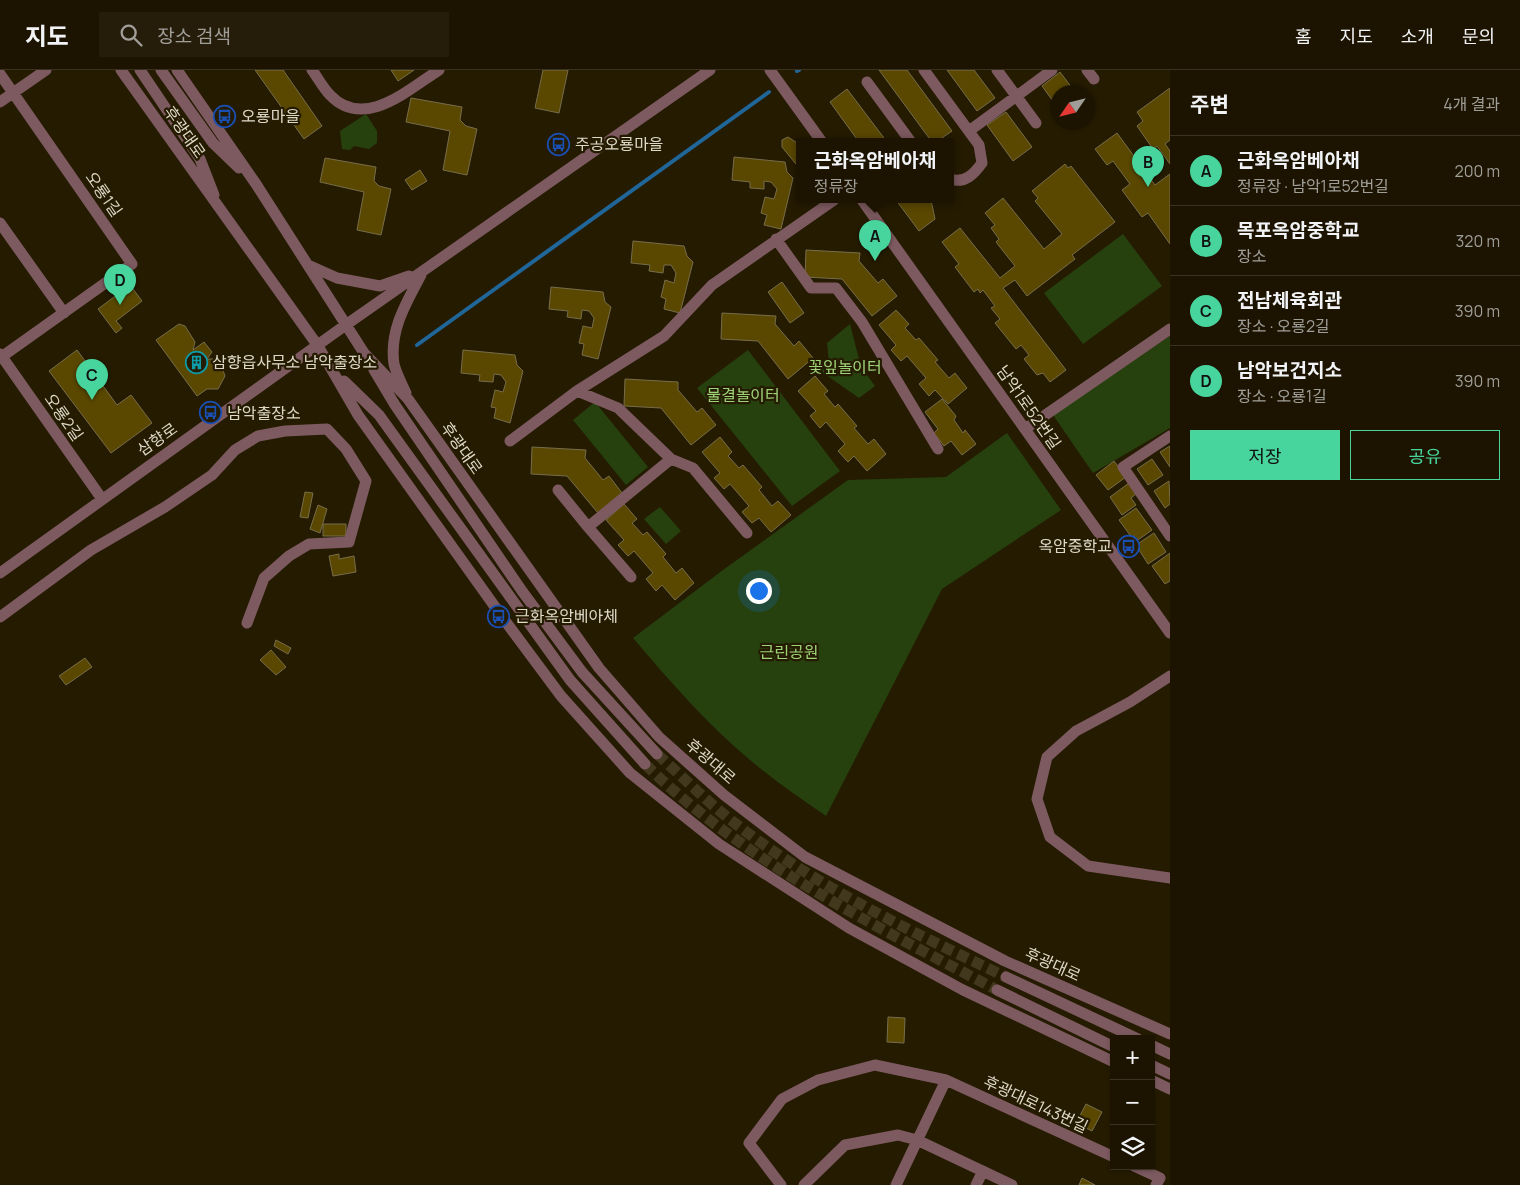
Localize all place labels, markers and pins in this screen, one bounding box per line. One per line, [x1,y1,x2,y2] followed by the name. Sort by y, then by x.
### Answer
[213,104,237,128] bus stop icon: 오룡마을
[241,105,300,127] place label: 오룡마을
[547,132,571,156] bus stop icon: 주공오룡마을
[575,133,663,155] place label: 주공오룡마을
[1132,146,1164,187] pin: B
[859,220,891,261] pin: A
[104,264,136,305] pin: D
[184,350,208,374] building icon: 삼향읍사무소 남악출장소
[212,351,377,373] place label: 삼향읍사무소 남악출장소
[76,359,108,400] pin: C
[199,401,223,425] bus stop icon: 남악출장소
[227,402,301,424] place label: 남악출장소
[1116,534,1140,558] bus stop icon: 옥암중학교
[1038,535,1112,557] place label: 옥암중학교
[487,604,511,628] bus stop icon: 근화옥암베아체
[515,605,618,627] place label: 근화옥암베아체

